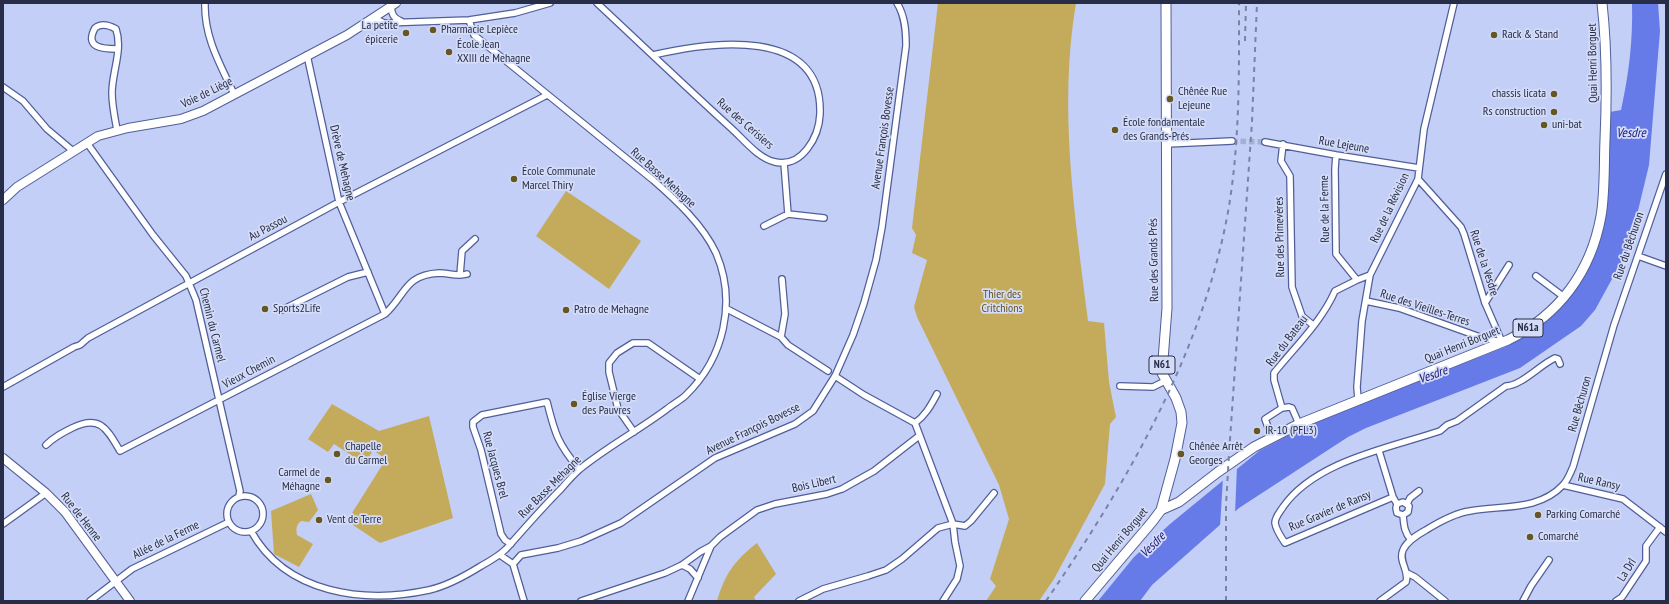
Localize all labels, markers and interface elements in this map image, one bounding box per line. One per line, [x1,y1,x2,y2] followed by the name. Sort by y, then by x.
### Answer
[362,19,398,47] place label: La petite épicerie
[441,23,518,37] place label: Pharmacie Lepièce
[1585,23,1601,103] street label: Quai Henri Borguet
[428,25,438,35] marker: Pharmacie Lepièce
[401,28,411,38] marker: La petite épicerie
[1502,28,1558,42] place label: Rack & Stand
[1489,30,1499,40] marker: Rack & Stand
[457,38,530,66] place label: École Jean XXIII de Mehagne
[444,47,454,57] marker: École Jean XXIII de Mehagne
[179,74,235,112] street label: Voie de Liège
[1178,85,1227,113] place label: Chênée Rue Lejeune
[869,86,897,190] street label: Avenue François Bovesse
[1492,87,1546,101] place label: chassis licata
[1549,89,1559,99] marker: chassis licata
[1165,94,1175,104] marker: Chênée Rue Lejeune
[714,96,776,152] street label: Rue des Cerisiers
[1483,105,1546,119] place label: Rs construction
[1549,107,1559,117] marker: Rs construction
[1123,116,1205,144] place label: École fondamentale des Grands-Prés
[1552,118,1582,132] place label: uni-bat
[1539,120,1549,130] marker: uni-bat
[326,124,358,202] street label: Drève de Mehagne
[1110,125,1120,135] marker: École fondamentale des Grands-Prés
[1616,125,1646,141] water label: Vesdre
[1318,133,1370,157] street label: Rue Lejeune
[627,145,699,211] street label: Rue Basse Mehagne
[522,165,596,193] place label: École Communale Marcel Thiry
[1367,171,1413,245] street label: Rue de la Révision
[509,174,519,184] marker: École Communale Marcel Thiry
[1317,175,1333,243] street label: Rue de la Ferme
[1272,197,1288,277] street label: Rue des Primevères
[1611,210,1647,282] street label: Rue du Bêchuron
[246,212,290,244] street label: Au Passou
[1146,218,1162,302] street label: Rue des Grands Prés
[1467,228,1501,298] street label: Rue de la Vesdre
[196,286,228,364] street label: Chemin du Carmel
[1378,287,1472,329] street label: Rue des Vieilles-Terres
[981,288,1023,316] park label: Thier des Critchions
[273,302,320,316] place label: Sports2Life
[574,303,649,317] place label: Patro de Mehagne
[260,304,270,314] marker: Sports2Life
[561,305,571,315] marker: Patro de Mehagne
[1263,313,1311,369] street label: Rue du Bateau
[1513,319,1543,337] road number: N61a
[1422,323,1502,367] street label: Quai Henri Borguet
[220,352,278,392] street label: Vieux Chemin
[1149,356,1175,374] road number: N61
[1416,363,1450,387] water label: Vesdre
[1565,374,1595,434] street label: Rue Bêchuron
[582,390,636,418] place label: Église Vierge des Pauvres
[569,399,579,409] marker: Église Vierge des Pauvres
[704,400,802,458] street label: Avenue François Bovesse
[1265,424,1316,438] place label: IR-10 (PFL3)
[1252,426,1262,436] marker: IR-10 (PFL3)
[479,430,511,500] street label: Rue Jacques Brel
[345,440,387,468] place label: Chapelle du Carmel
[1189,440,1243,468] place label: Chênée Arrêt Georges
[332,449,342,459] marker: Chapelle du Carmel
[1176,449,1186,459] marker: Chênée Arrêt Georges
[516,453,584,521] street label: Rue Basse Mehagne
[278,466,320,494] place label: Carmel de Méhagne
[1576,470,1622,494] street label: Rue Ransy
[791,472,837,496] street label: Bois Libert
[323,475,333,485] marker: Carmel de Méhagne
[1287,487,1373,535] street label: Rue Gravier de Ransy
[57,490,105,544] street label: Rue de Henne
[1089,505,1151,575] street label: Quai Henri Borguet
[1546,508,1620,522] place label: Parking Comarché
[1533,510,1543,520] marker: Parking Comarché
[327,513,381,527] place label: Vent de Terre
[314,515,324,525] marker: Vent de Terre
[130,518,202,562] street label: Allée de la Ferme
[1137,529,1169,561] water label: Vesdre
[1538,530,1579,544] place label: Comarché
[1525,532,1535,542] marker: Comarché
[1614,556,1640,584] street label: La Drî

